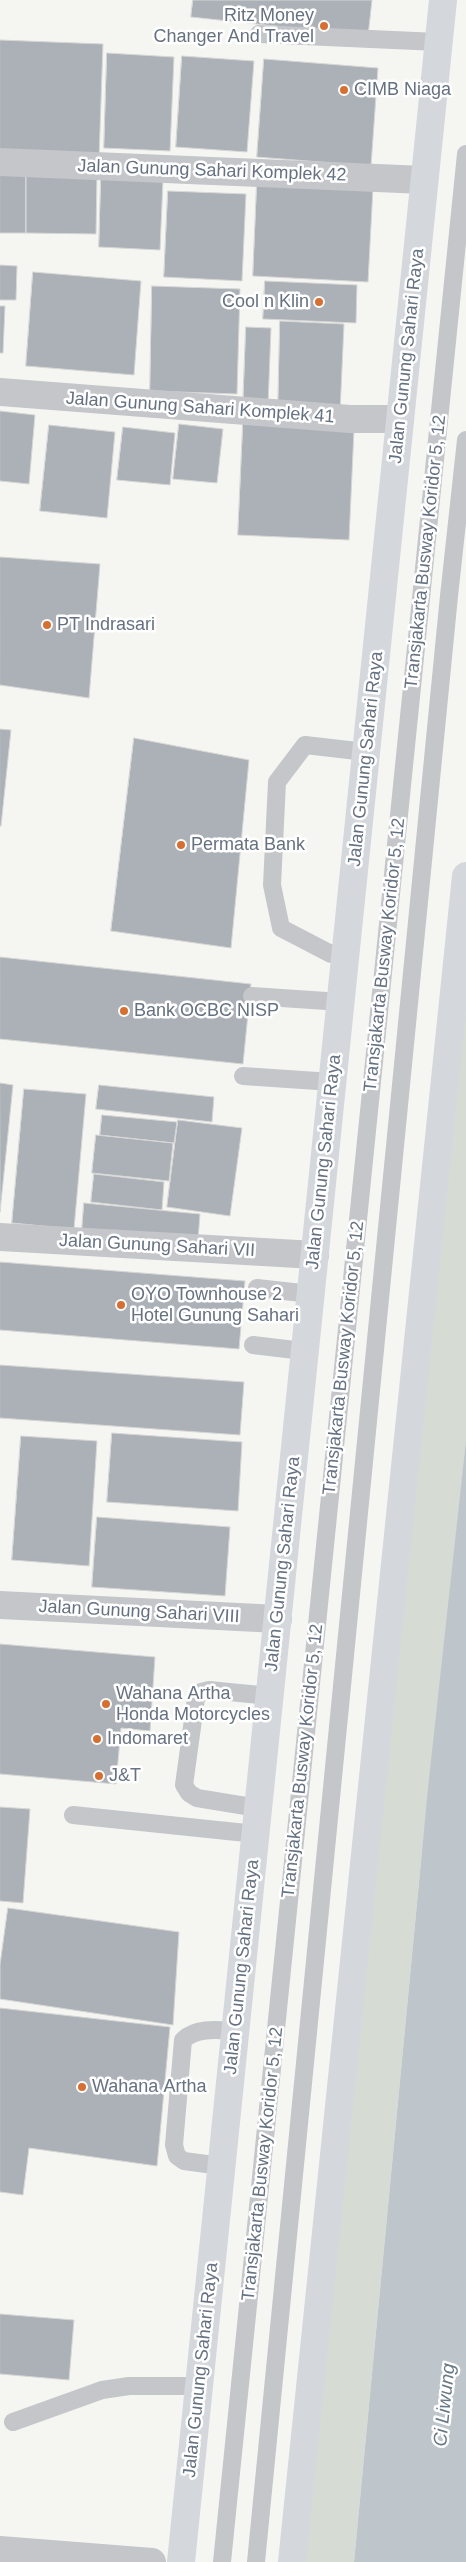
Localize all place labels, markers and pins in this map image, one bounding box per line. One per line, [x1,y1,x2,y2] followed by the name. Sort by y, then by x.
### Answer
[154,5,314,48] place label: Ritz Money Changer And Travel
[318,20,330,32] marker: Ritz Money Changer And Travel
[354,79,451,101] place label: CIMB Niaga
[338,84,350,96] marker: CIMB Niaga
[222,291,309,313] place label: Cool n Klin
[313,296,325,308] marker: Cool n Klin
[57,614,155,636] place label: PT Indrasari
[41,619,53,631] marker: PT Indrasari
[191,834,305,856] place label: Permata Bank
[175,839,187,851] marker: Permata Bank
[134,1000,279,1022] place label: Bank OCBC NISP
[118,1005,130,1017] marker: Bank OCBC NISP
[131,1284,299,1326] place label: OYO Townhouse 2 Hotel Gunung Sahari
[115,1299,127,1311] marker: OYO Townhouse 2 Hotel Gunung Sahari
[116,1683,270,1726] place label: Wahana Artha Honda Motorcycles
[100,1698,112,1710] marker: Wahana Artha Honda Motorcycles
[107,1728,188,1750] place label: Indomaret
[91,1733,103,1745] marker: Indomaret
[109,1765,141,1787] place label: J&T
[93,1770,105,1782] marker: J&T
[92,2076,206,2098] place label: Wahana Artha
[76,2081,88,2093] marker: Wahana Artha

